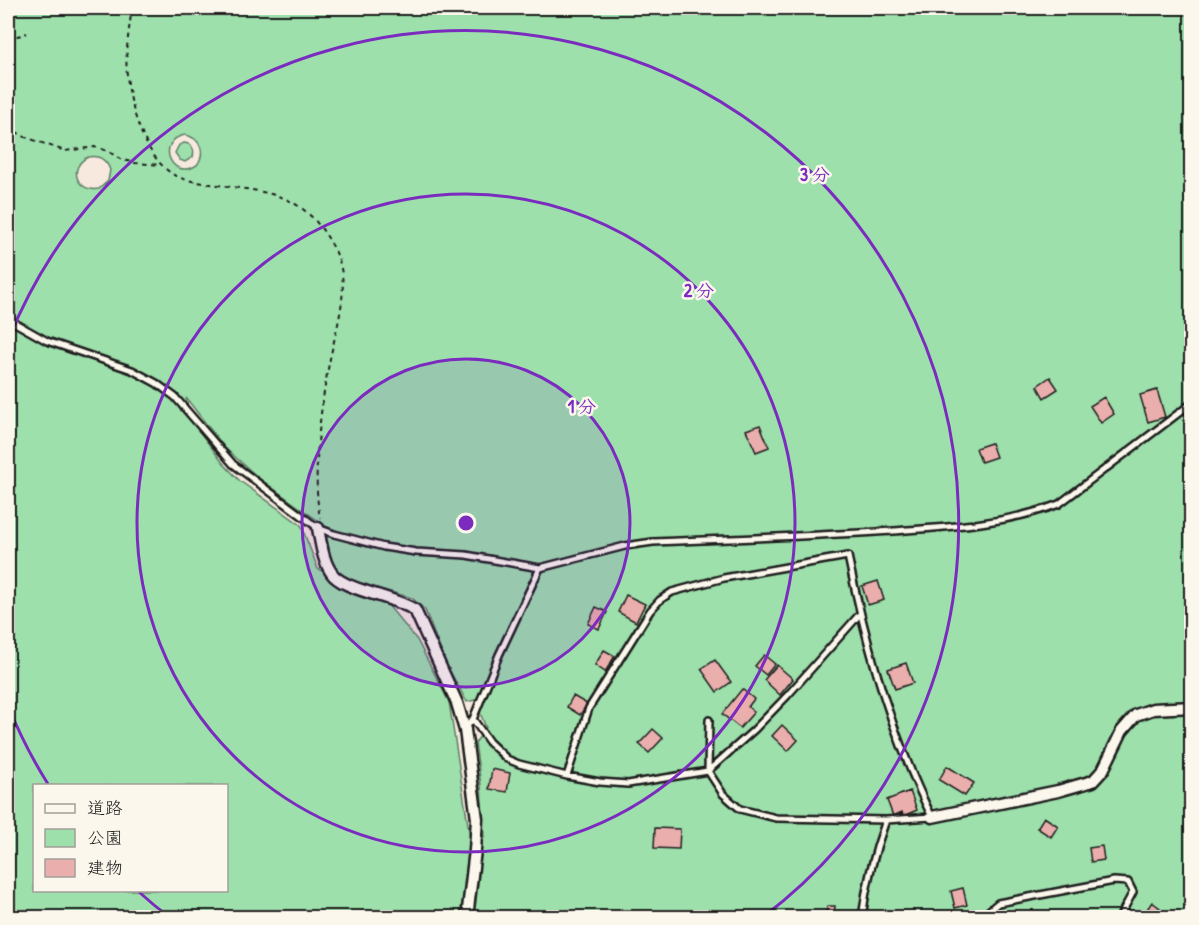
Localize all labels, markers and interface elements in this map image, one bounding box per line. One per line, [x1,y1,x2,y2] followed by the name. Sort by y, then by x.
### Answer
[800,162,830,187] text: 3 分
[684,278,714,303] text: 2 分
[568,394,596,419] text: 1 分
[456,513,476,533] centre of rings
[33,784,228,892] legend
[87,795,123,820] text: 道路
[87,825,123,850] text: 公園
[87,855,123,880] text: 建物

